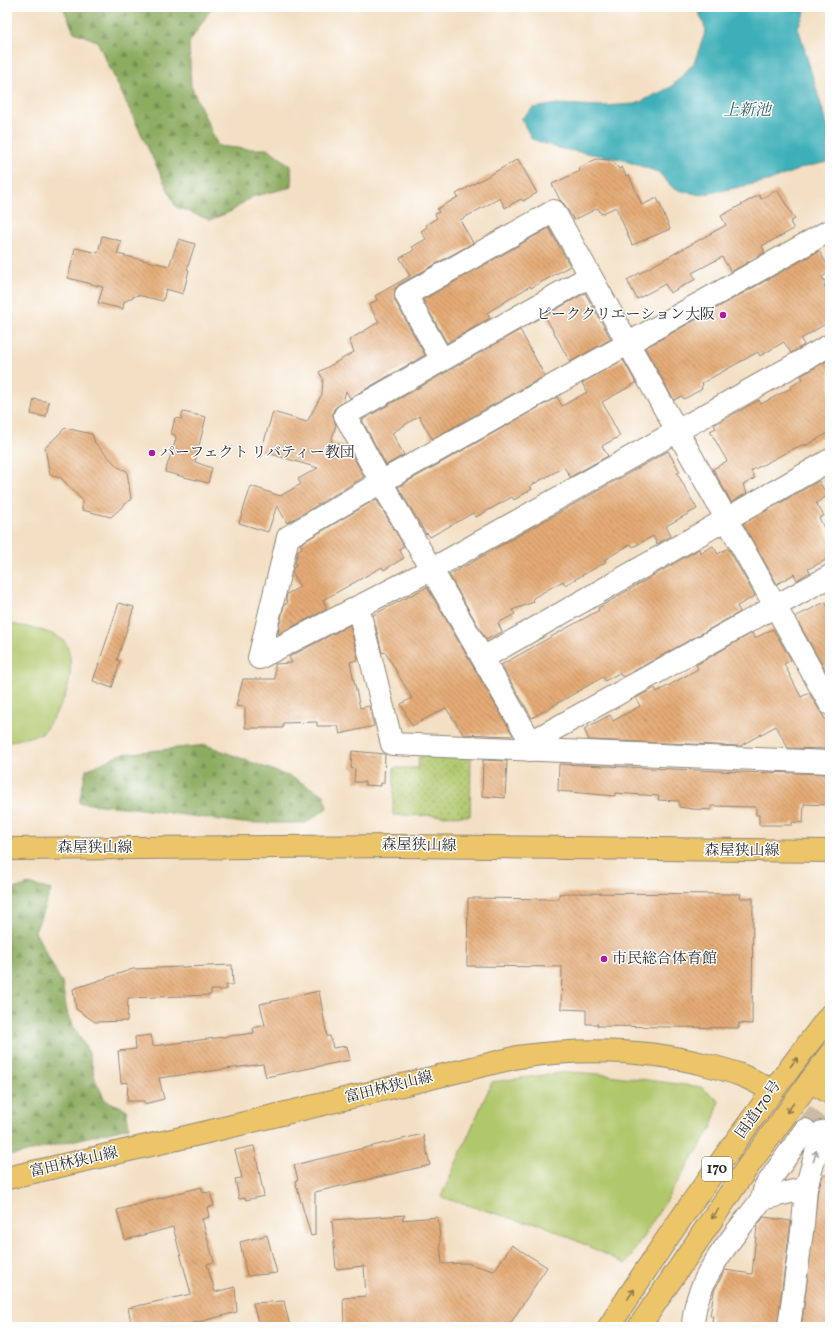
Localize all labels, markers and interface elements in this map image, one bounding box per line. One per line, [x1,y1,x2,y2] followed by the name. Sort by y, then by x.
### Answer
[723,100,773,122] water label: 上新池
[536,305,715,326] place label: ピーククリエーション大阪
[718,310,728,320] marker: ピーククリエーション大阪
[160,443,355,464] place label: パーフェクト リバティー教団
[147,448,157,458] marker: パーフェクト リバティー教団
[381,835,457,857] street label: 森屋狭山線
[57,838,133,859] street label: 森屋狭山線
[704,841,780,862] street label: 森屋狭山線
[612,949,717,970] place label: 市民総合体育館
[599,954,609,964] marker: 市民総合体育館
[790,1056,798,1067] one-way arrow
[343,1067,435,1109] street label: 富田林狭山線
[731,1077,787,1143] street label: 国道170号
[786,1103,795,1114] one-way arrow
[28,1143,120,1183] street label: 富田林狭山線
[812,1150,819,1163] one-way arrow
[702,1157,732,1181] road number: 170
[711,1208,719,1219] one-way arrow
[627,1289,635,1300] one-way arrow

